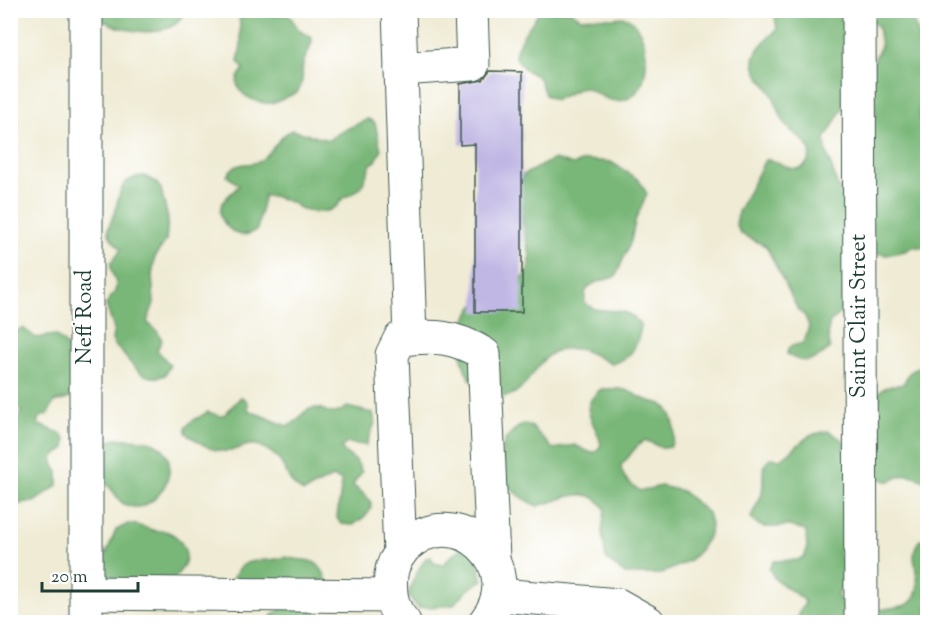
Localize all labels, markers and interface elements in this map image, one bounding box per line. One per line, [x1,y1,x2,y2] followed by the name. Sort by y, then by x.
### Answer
[844,233,876,398] street label: Saint Clair Street
[70,270,102,365] street label: Neff Road
[42,555,138,593] scale bar
[51,565,88,591] text: 20 m

